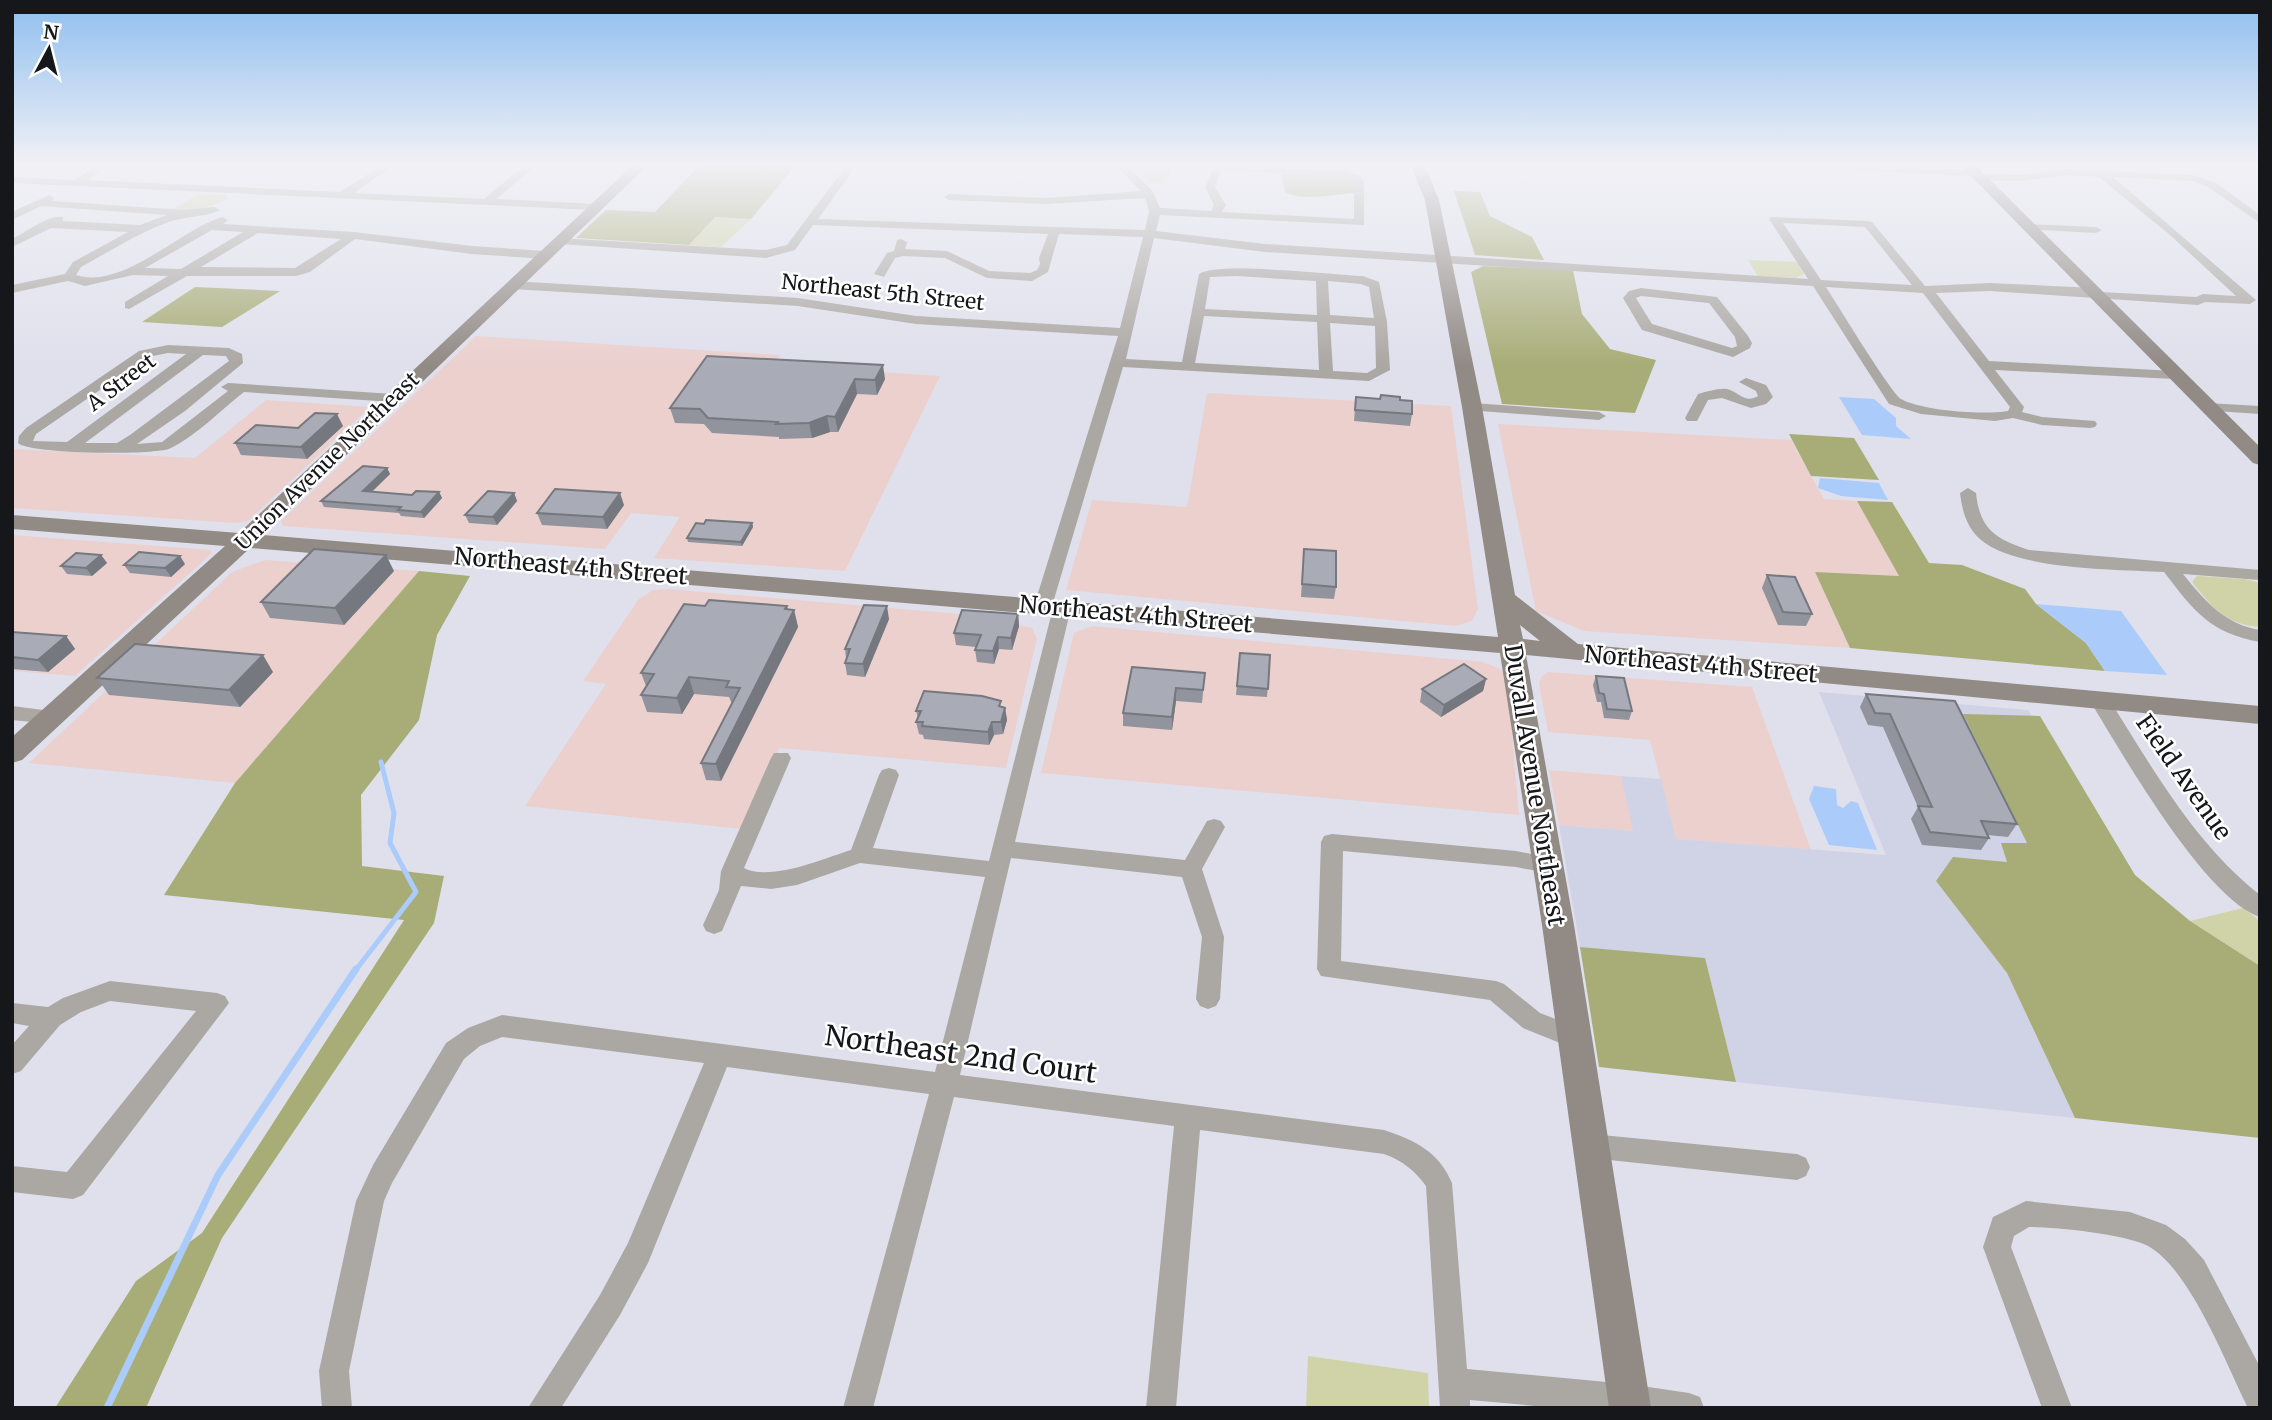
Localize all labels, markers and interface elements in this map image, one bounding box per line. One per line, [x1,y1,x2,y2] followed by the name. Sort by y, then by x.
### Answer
[14,14,84,84] north arrow
[42,19,60,45] text: N
[780,268,986,316] street label: Northeast 5th Street
[80,347,161,417] street label: A Street
[229,366,425,556] street label: Union Avenue Northeast
[453,540,690,592] street label: Northeast 4th Street
[1018,588,1255,640] street label: Northeast 4th Street
[1583,638,1820,690] street label: Northeast 4th Street
[1497,642,1573,929] street label: Duvall Avenue Northeast
[2129,708,2239,846] street label: Field Avenue
[823,1017,1099,1091] street label: Northeast 2nd Court

